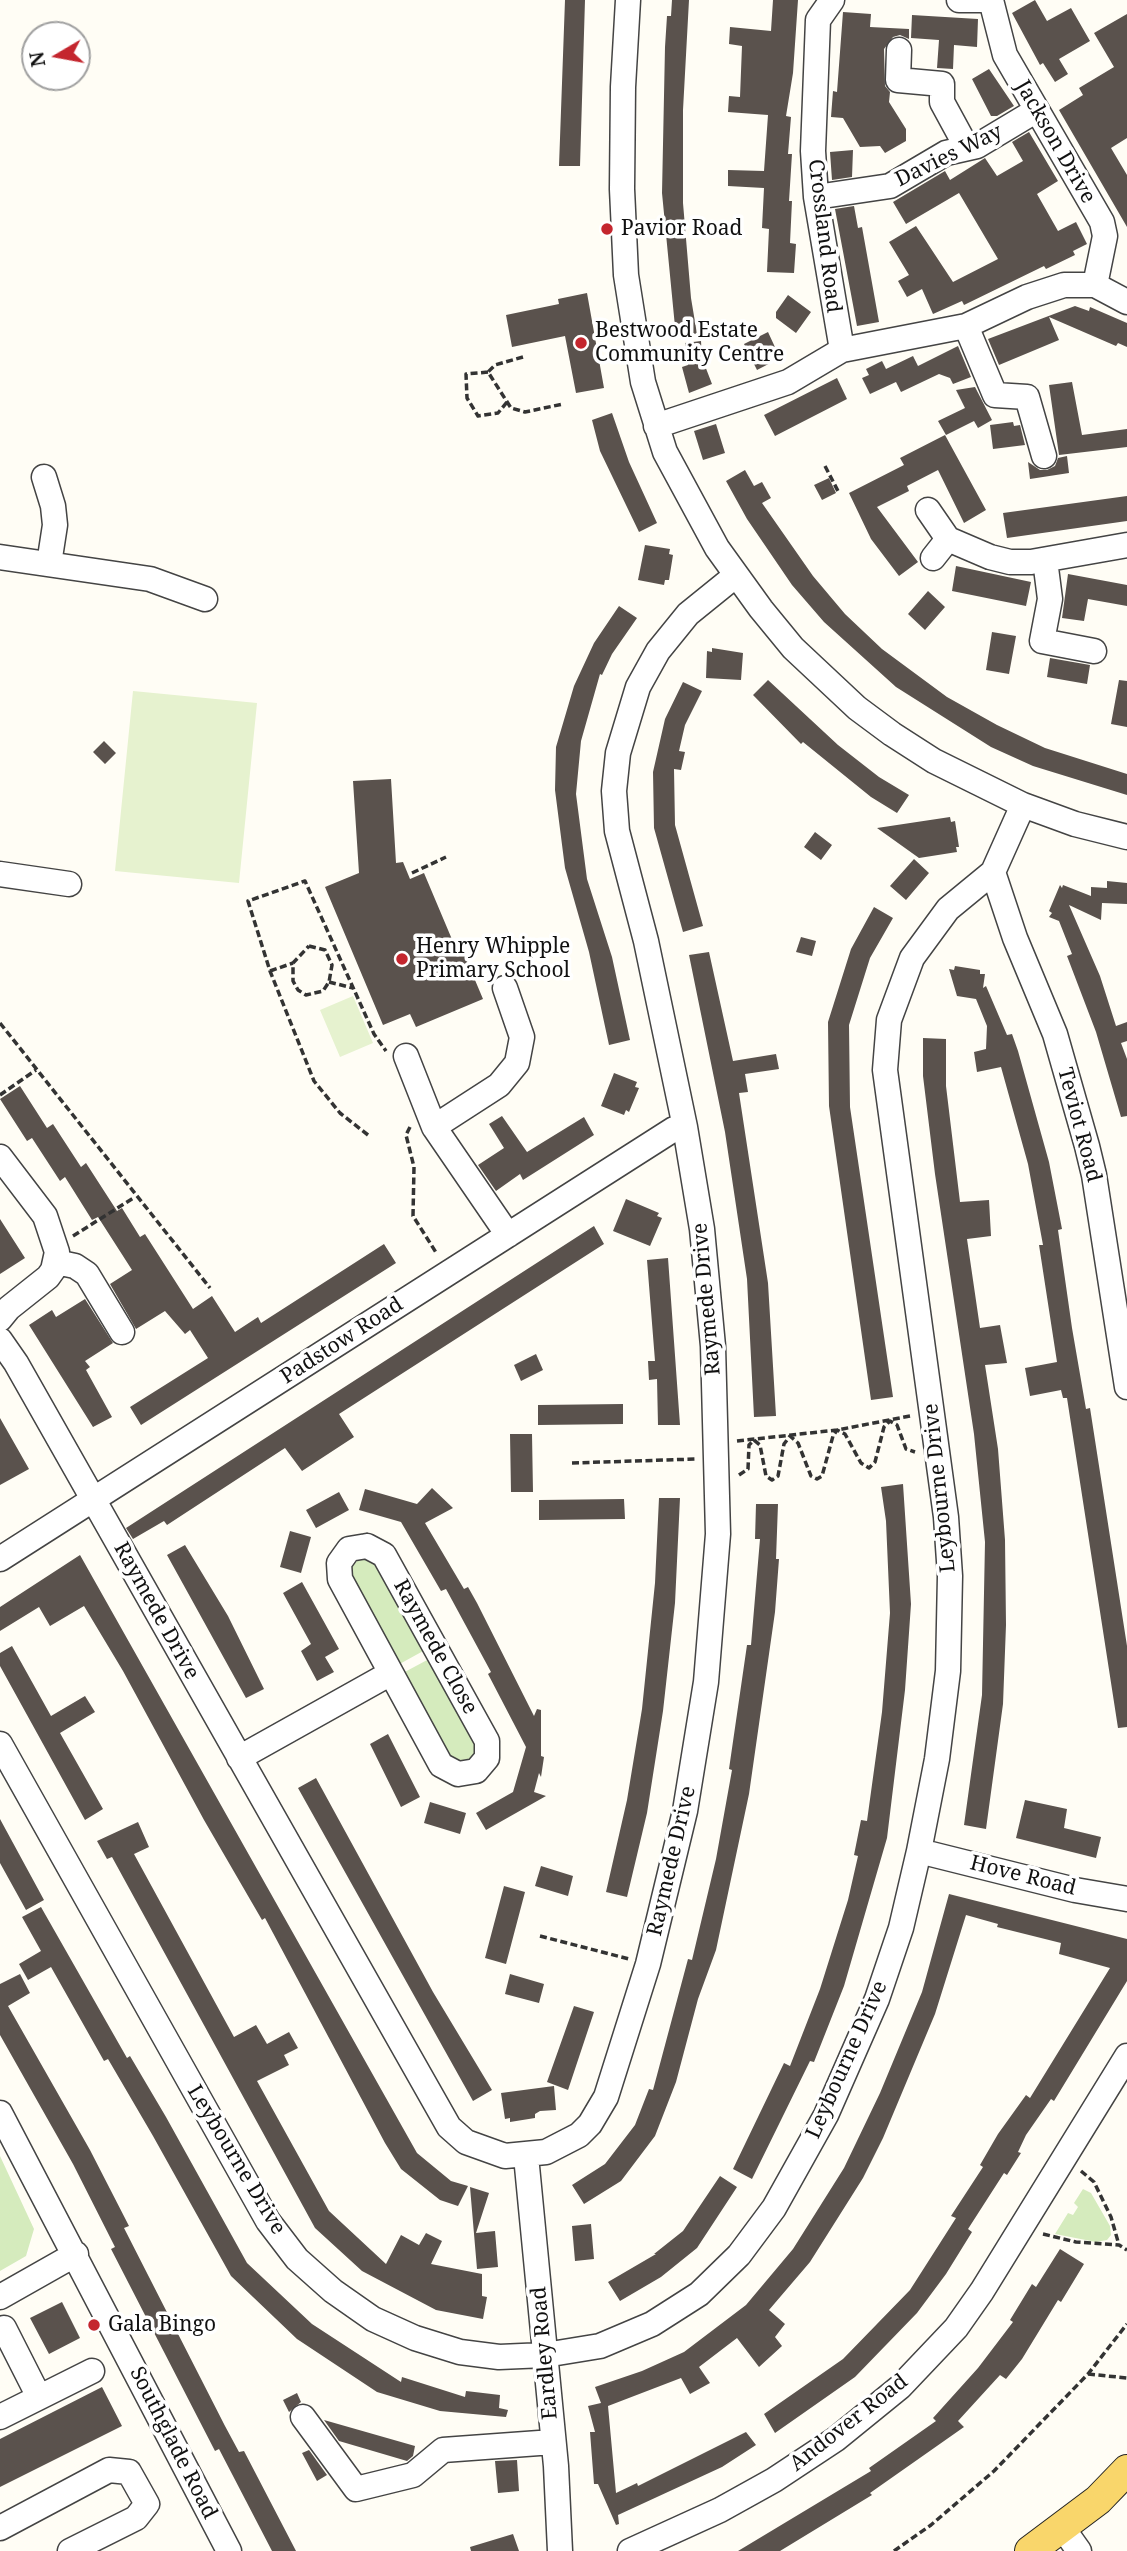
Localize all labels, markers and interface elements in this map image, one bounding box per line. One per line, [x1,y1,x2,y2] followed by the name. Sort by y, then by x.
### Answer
[21,21,91,91] north arrow
[23,50,51,69] text: N
[1010,76,1100,208] street label: Jackson Drive
[891,119,1007,193] street label: Davies Way
[802,158,846,314] street label: Crossland Road
[621,216,742,242] place label: Pavior Road
[599,221,615,237] marker: Pavior Road
[595,318,784,368] place label: Bestwood Estate Community Centre
[573,335,589,351] marker: Bestwood Estate Community Centre
[416,934,570,984] place label: Henry Whipple Primary School
[394,951,410,967] marker: Henry Whipple Primary School
[1052,1065,1106,1185] street label: Teviot Road
[688,1222,726,1376] street label: Raymede Drive
[276,1292,408,1390] street label: Padstow Road
[919,1402,961,1574] street label: Leybourne Drive
[108,1538,204,1684] street label: Raymede Drive
[388,1575,482,1719] street label: Raymede Close
[643,1784,701,1938] street label: Raymede Drive
[967,1851,1079,1901] street label: Hove Road
[801,1977,893,2143] street label: Leybourne Drive
[181,2081,291,2239] street label: Leybourne Drive
[527,2285,563,2421] street label: Eardley Road
[108,2312,216,2338] place label: Gala Bingo
[86,2317,102,2333] marker: Gala Bingo
[124,2363,222,2523] street label: Southglade Road
[785,2369,913,2477] street label: Andover Road

